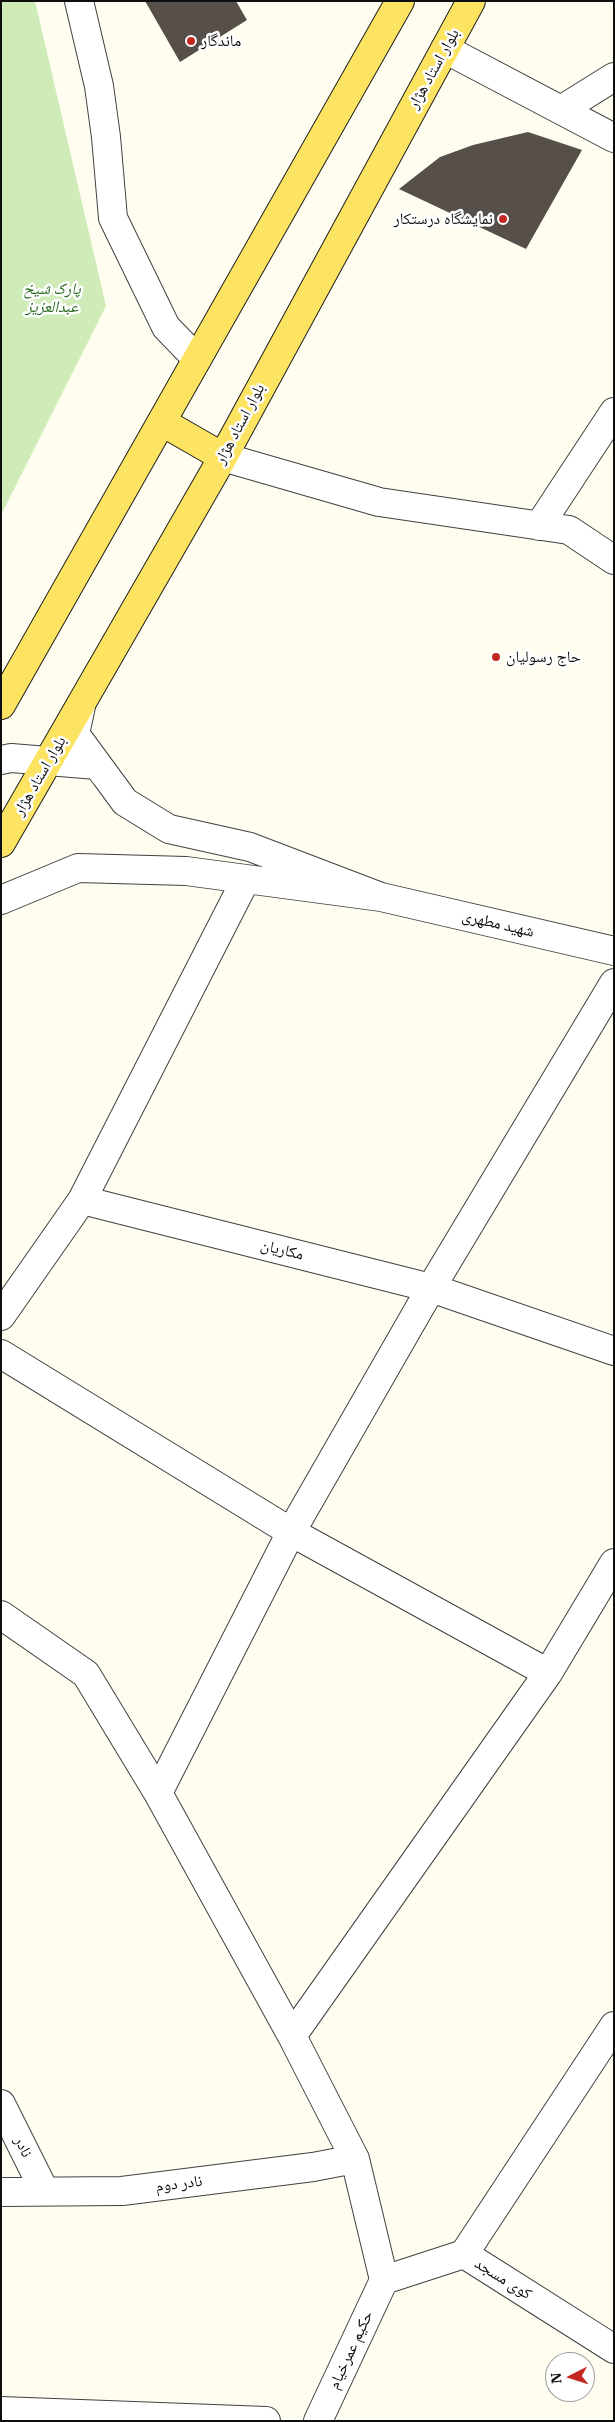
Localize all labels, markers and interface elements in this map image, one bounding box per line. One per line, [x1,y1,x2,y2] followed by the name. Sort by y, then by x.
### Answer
[404,26,464,112] street label: بلوار استاد هژار
[201,31,241,51] place label: ماندگار
[185,35,197,47] marker: ماندگار
[394,209,493,229] place label: نمایشگاه درستکار
[497,213,509,225] marker: نمایشگاه درستکار
[23,279,81,317] park label: پارک شیخ عبدالعزیز
[211,380,269,468] street label: بلوار استاد هژار
[506,647,581,667] place label: حاج رسولیان
[490,651,502,663] marker: حاج رسولیان
[10,733,70,819] street label: بلوار استاد هژار
[460,906,536,942] street label: شهید مطهری
[258,1235,306,1265] street label: مکاریان
[10,2133,36,2161] street label: نادر
[155,2172,203,2196] street label: نادر دوم
[471,2254,535,2304] street label: کوی مسجد
[324,2308,378,2392] street label: حکیم عمرخیام
[545,2352,595,2402] north arrow
[547,2372,566,2385] text: N

